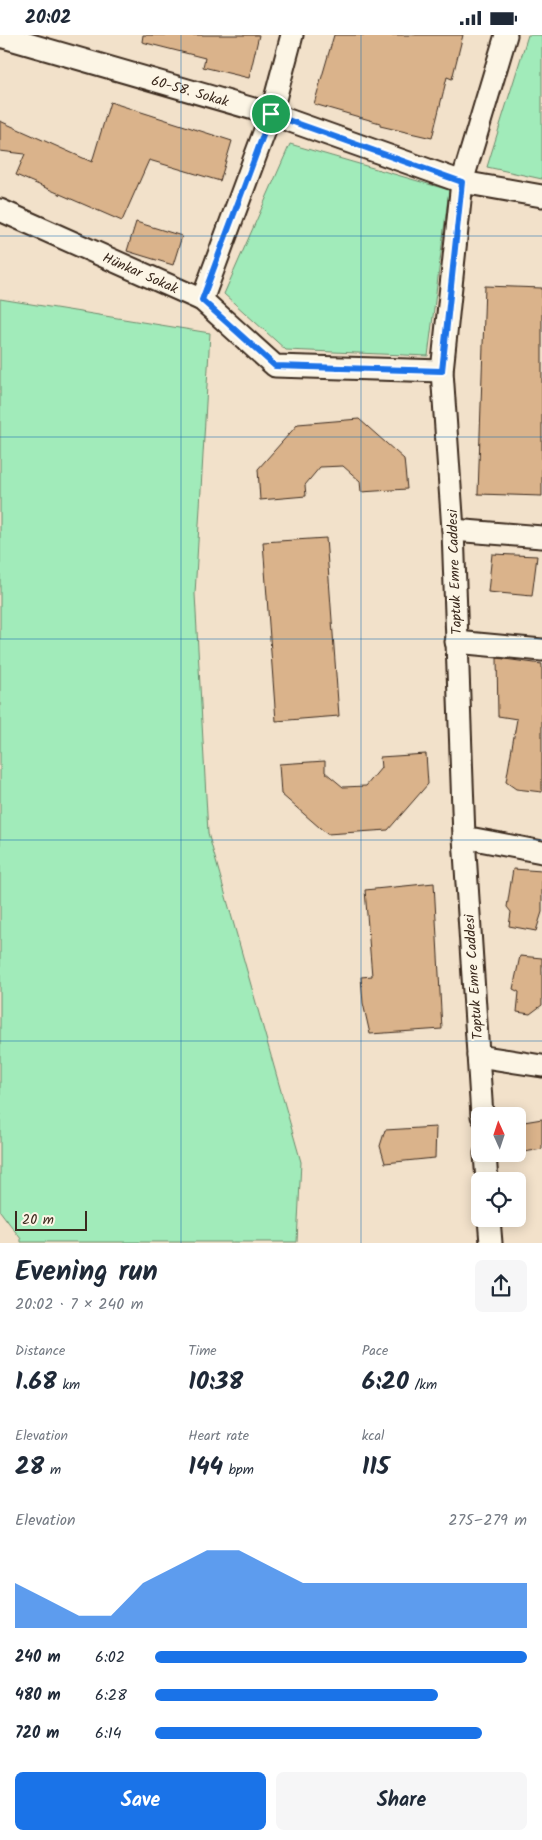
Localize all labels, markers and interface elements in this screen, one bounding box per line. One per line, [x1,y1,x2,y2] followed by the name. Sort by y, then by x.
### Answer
[25,3,71,33] text: 20:02
[149,70,232,113] street label: 60-58. Sokak
[250,93,292,135] pin
[257,100,285,128] icon: arrive
[99,247,182,300] street label: Hünkar Sokak
[442,508,468,635] street label: Taptuk Emre Caddesi
[459,913,489,1040] street label: Taptuk Emre Caddesi
[471,1107,526,1163] north arrow
[471,1107,526,1227] map controls
[471,1172,526,1227] button: locate
[15,1207,88,1231] scale bar
[22,1209,54,1231] text: 20 m
[15,1250,158,1295] text: Evening run
[475,1260,527,1312] button: share
[15,1292,143,1317] text: 20:02 · 7 × 240 m
[15,1340,65,1362] text: Distance
[188,1340,217,1362] text: Time
[362,1340,388,1362] text: Pace
[15,1362,57,1402] text: 1.68
[188,1362,243,1402] text: 10:38
[362,1362,409,1402] text: 6:20
[57,1374,80,1396] text: km
[409,1374,437,1396] text: /km
[15,1425,68,1447] text: Elevation
[188,1425,249,1447] text: Heart rate
[362,1425,384,1447] text: kcal
[15,1447,44,1487] text: 28
[188,1447,223,1487] text: 144
[362,1447,389,1487] text: 115
[44,1459,61,1481] text: m
[223,1459,254,1481] text: bpm
[15,1508,76,1533] text: Elevation
[448,1508,527,1533] text: 275–279 m
[15,1645,61,1670] text: 240 m
[95,1645,125,1670] text: 6:02
[15,1683,61,1708] text: 480 m
[95,1683,127,1708] text: 6:28
[15,1721,59,1746] text: 720 m
[95,1721,122,1746] text: 6:14
[15,1772,266,1830] button: Save
[276,1772,527,1830] button: Share

